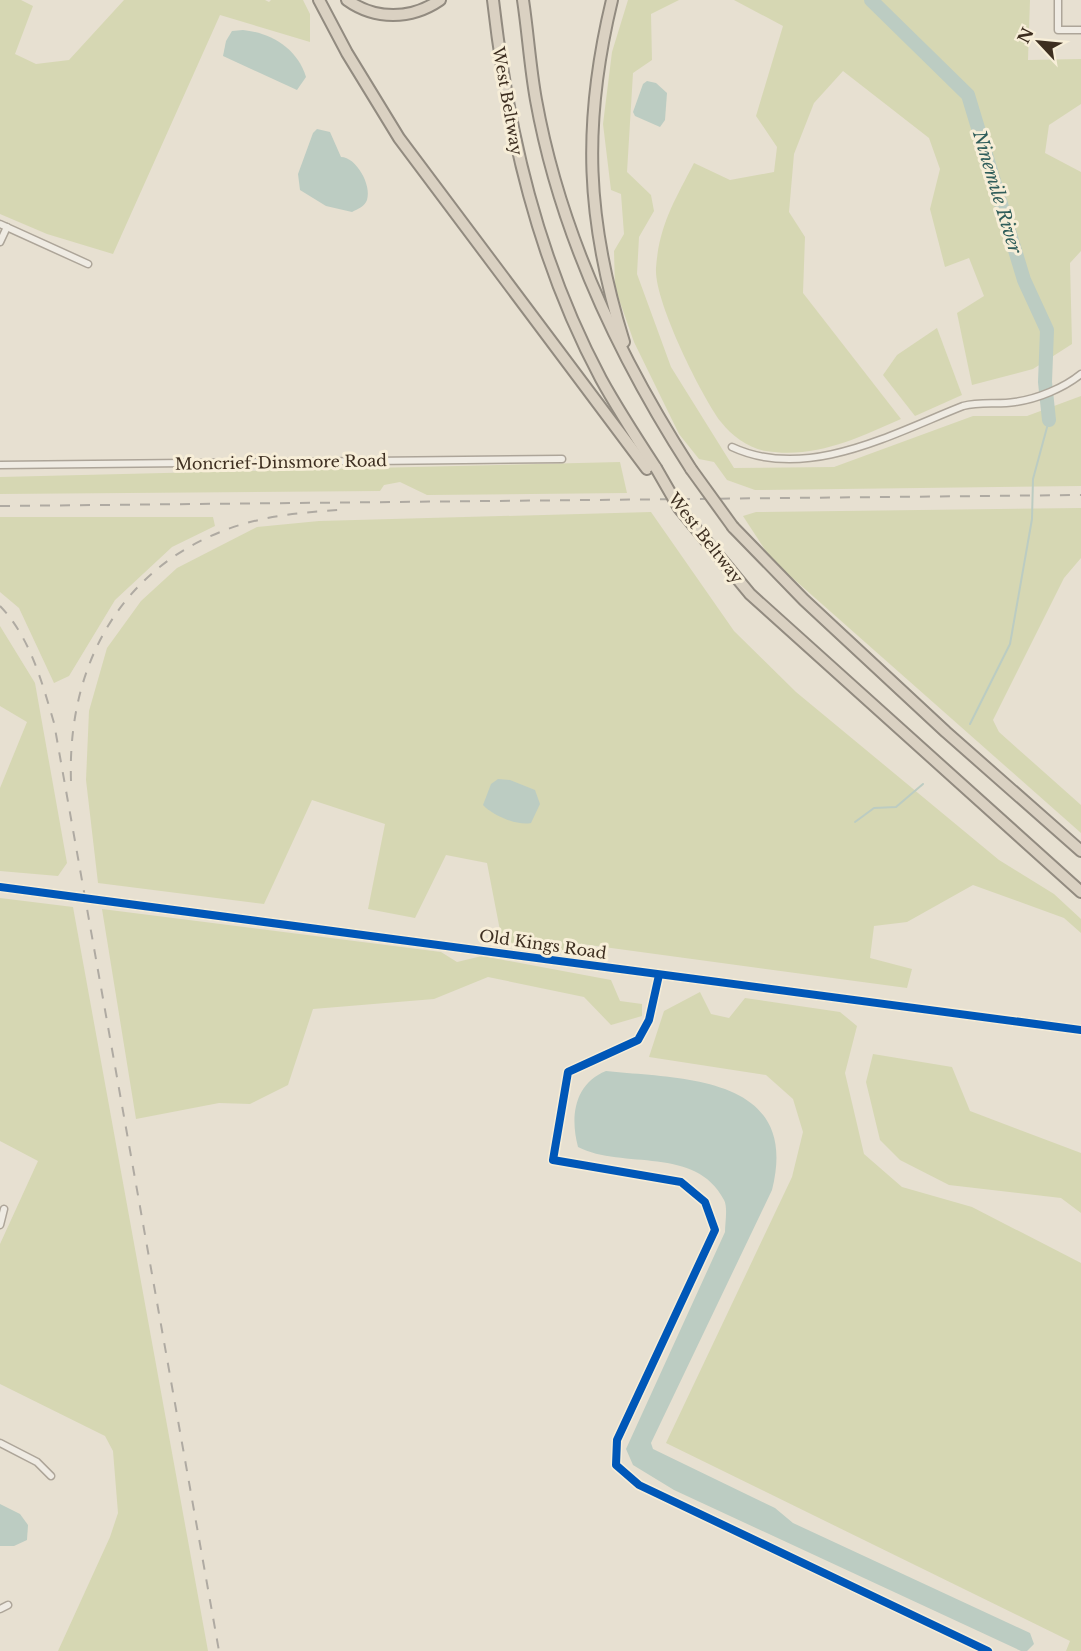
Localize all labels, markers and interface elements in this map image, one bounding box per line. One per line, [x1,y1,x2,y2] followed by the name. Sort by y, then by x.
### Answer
[1009,12,1069,72] north arrow
[1013,24,1038,47] text: N
[488,44,527,157] street label: West Beltway
[968,127,1026,257] water label: Ninemile River
[175,450,387,474] street label: Moncrief-Dinsmore Road
[664,488,748,588] street label: West Beltway
[478,925,608,963] street label: Old Kings Road

